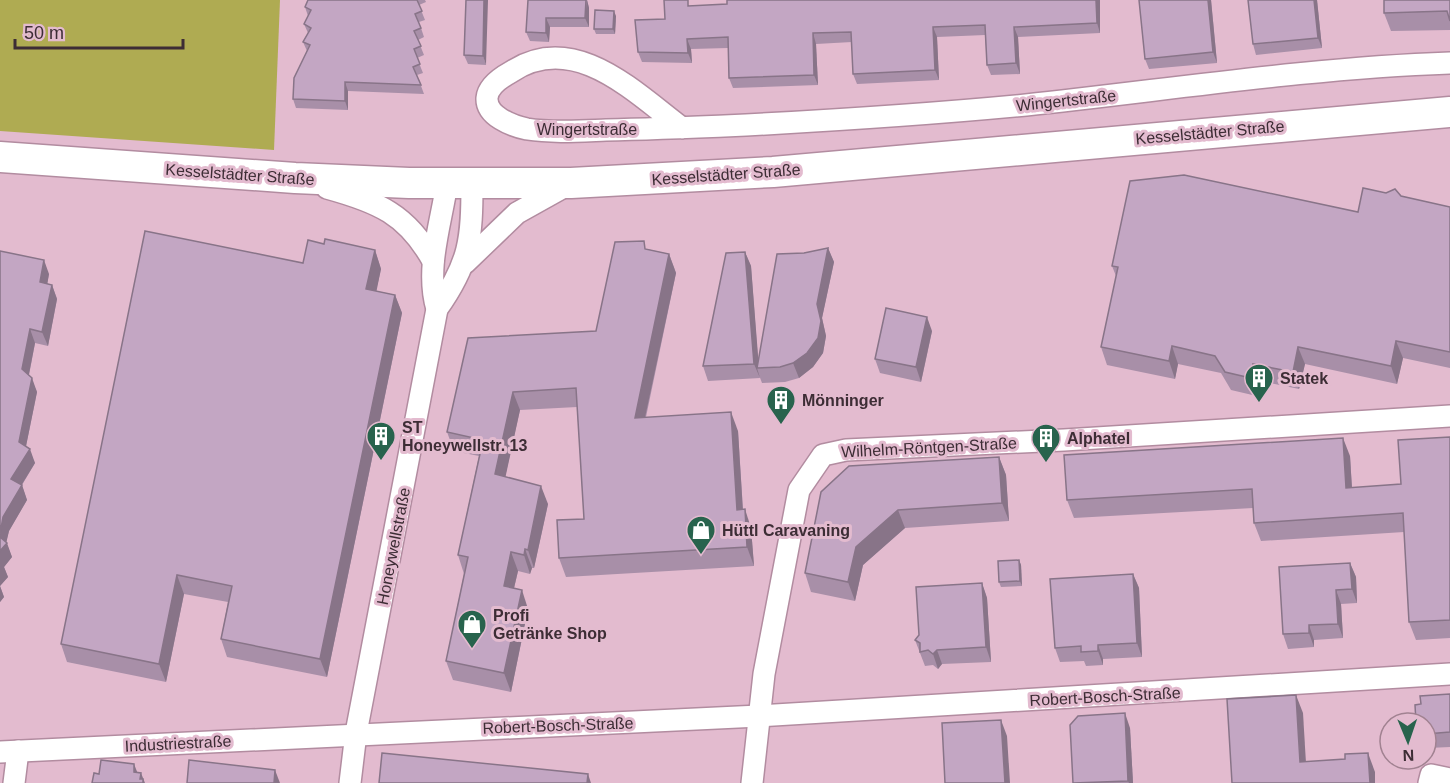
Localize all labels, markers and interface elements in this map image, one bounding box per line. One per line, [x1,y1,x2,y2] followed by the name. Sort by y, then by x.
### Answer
[15,12,183,50] scale bar
[24,23,64,43] text: 50 m
[1015,87,1117,114] street label: Wingertstraße
[1135,118,1285,147] street label: Kesselstädter Straße
[537,121,637,138] street label: Wingertstraße
[165,161,315,188] street label: Kesselstädter Straße
[651,161,801,188] street label: Kesselstädter Straße
[1243,362,1275,404] building icon: Statek
[1280,370,1328,387] place label: Statek
[765,384,797,426] building icon: Mönninger
[802,392,884,409] place label: Mönninger
[402,419,527,454] place label: ST Honeywellstr. 13
[365,420,397,462] building icon: ST Honeywellstr. 13
[1030,422,1062,464] building icon: Alphatel
[1067,430,1130,447] place label: Alphatel
[841,434,1017,461] street label: Wilhelm-Röntgen-Straße
[374,486,413,606] street label: Honeywellstraße
[685,514,717,556] shop icon: Hüttl Caravaning
[722,522,850,539] place label: Hüttl Caravaning
[493,607,607,642] place label: Profi Getränke Shop
[456,608,488,650] shop icon: Profi Getränke Shop
[1029,684,1181,709] street label: Robert-Bosch-Straße
[1378,711,1438,771] north arrow
[482,714,634,737] street label: Robert-Bosch-Straße
[124,732,232,755] street label: Industriestraße
[1402,747,1415,764] text: N

